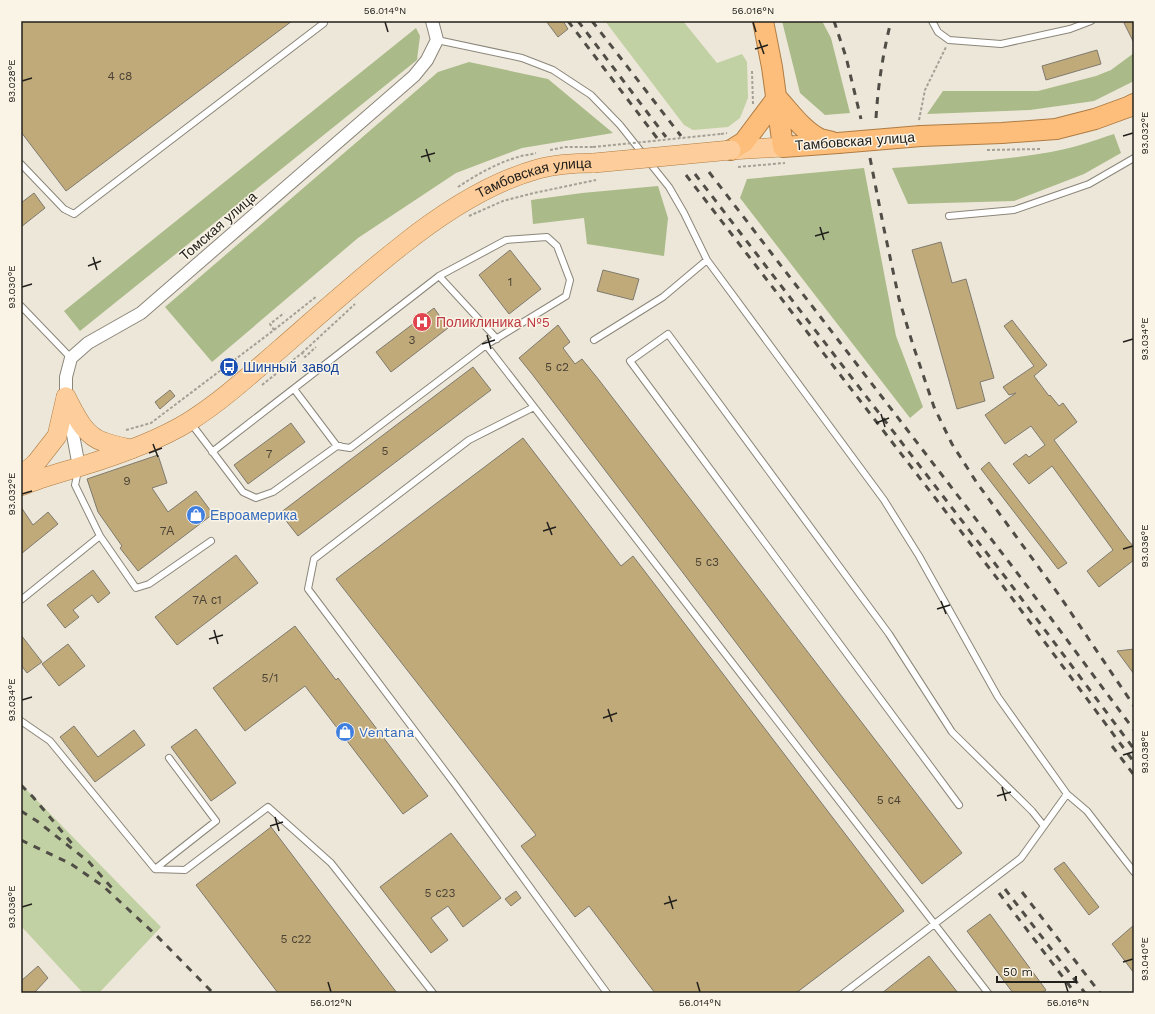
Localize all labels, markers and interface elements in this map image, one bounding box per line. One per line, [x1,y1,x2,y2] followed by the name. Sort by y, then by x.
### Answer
[364,5,406,16] text: 56.014°N
[732,5,774,16] text: 56.016°N
[6,59,17,103] text: 93.028°E
[108,69,132,83] house number: 4 с8
[1139,112,1150,154] text: 93.032°E
[794,129,916,153] street label: Тамбовская улица
[473,155,592,201] street label: Тамбовская улица
[176,188,260,264] street label: Томская улица
[6,265,17,309] text: 93.030°E
[508,275,512,289] house number: 1
[411,311,433,333] hospital icon: Поликлиника №5
[436,314,550,330] place label: Поликлиника №5
[1139,317,1150,361] text: 93.034°E
[409,333,416,347] house number: 3
[218,356,240,378] bus stop icon: Шинный завод
[243,359,339,375] place label: Шинный завод
[545,360,569,374] house number: 5 с2
[382,444,389,458] house number: 5
[266,447,273,461] house number: 7
[6,473,17,515] text: 93.032°E
[123,474,131,488] house number: 9
[185,504,207,526] shop icon: Евроамерика
[210,507,298,523] place label: Евроамерика
[160,524,174,538] house number: 7А
[1139,524,1150,568] text: 93.036°E
[695,555,719,569] house number: 5 с3
[192,593,222,607] house number: 7А с1
[262,671,278,685] house number: 5/1
[6,678,17,722] text: 93.034°E
[334,721,356,743] shop icon: Ventana
[359,724,415,740] place label: Ventana
[1139,730,1150,774] text: 93.038°E
[877,793,901,807] house number: 5 с4
[6,885,17,929] text: 93.036°E
[424,886,456,900] house number: 5 с23
[280,932,312,946] house number: 5 с22
[1139,937,1150,981] text: 93.040°E
[997,958,1076,984] scale bar
[1003,965,1033,979] text: 50 m
[310,997,352,1008] text: 56.012°N
[679,997,721,1008] text: 56.014°N
[1047,997,1089,1008] text: 56.016°N

